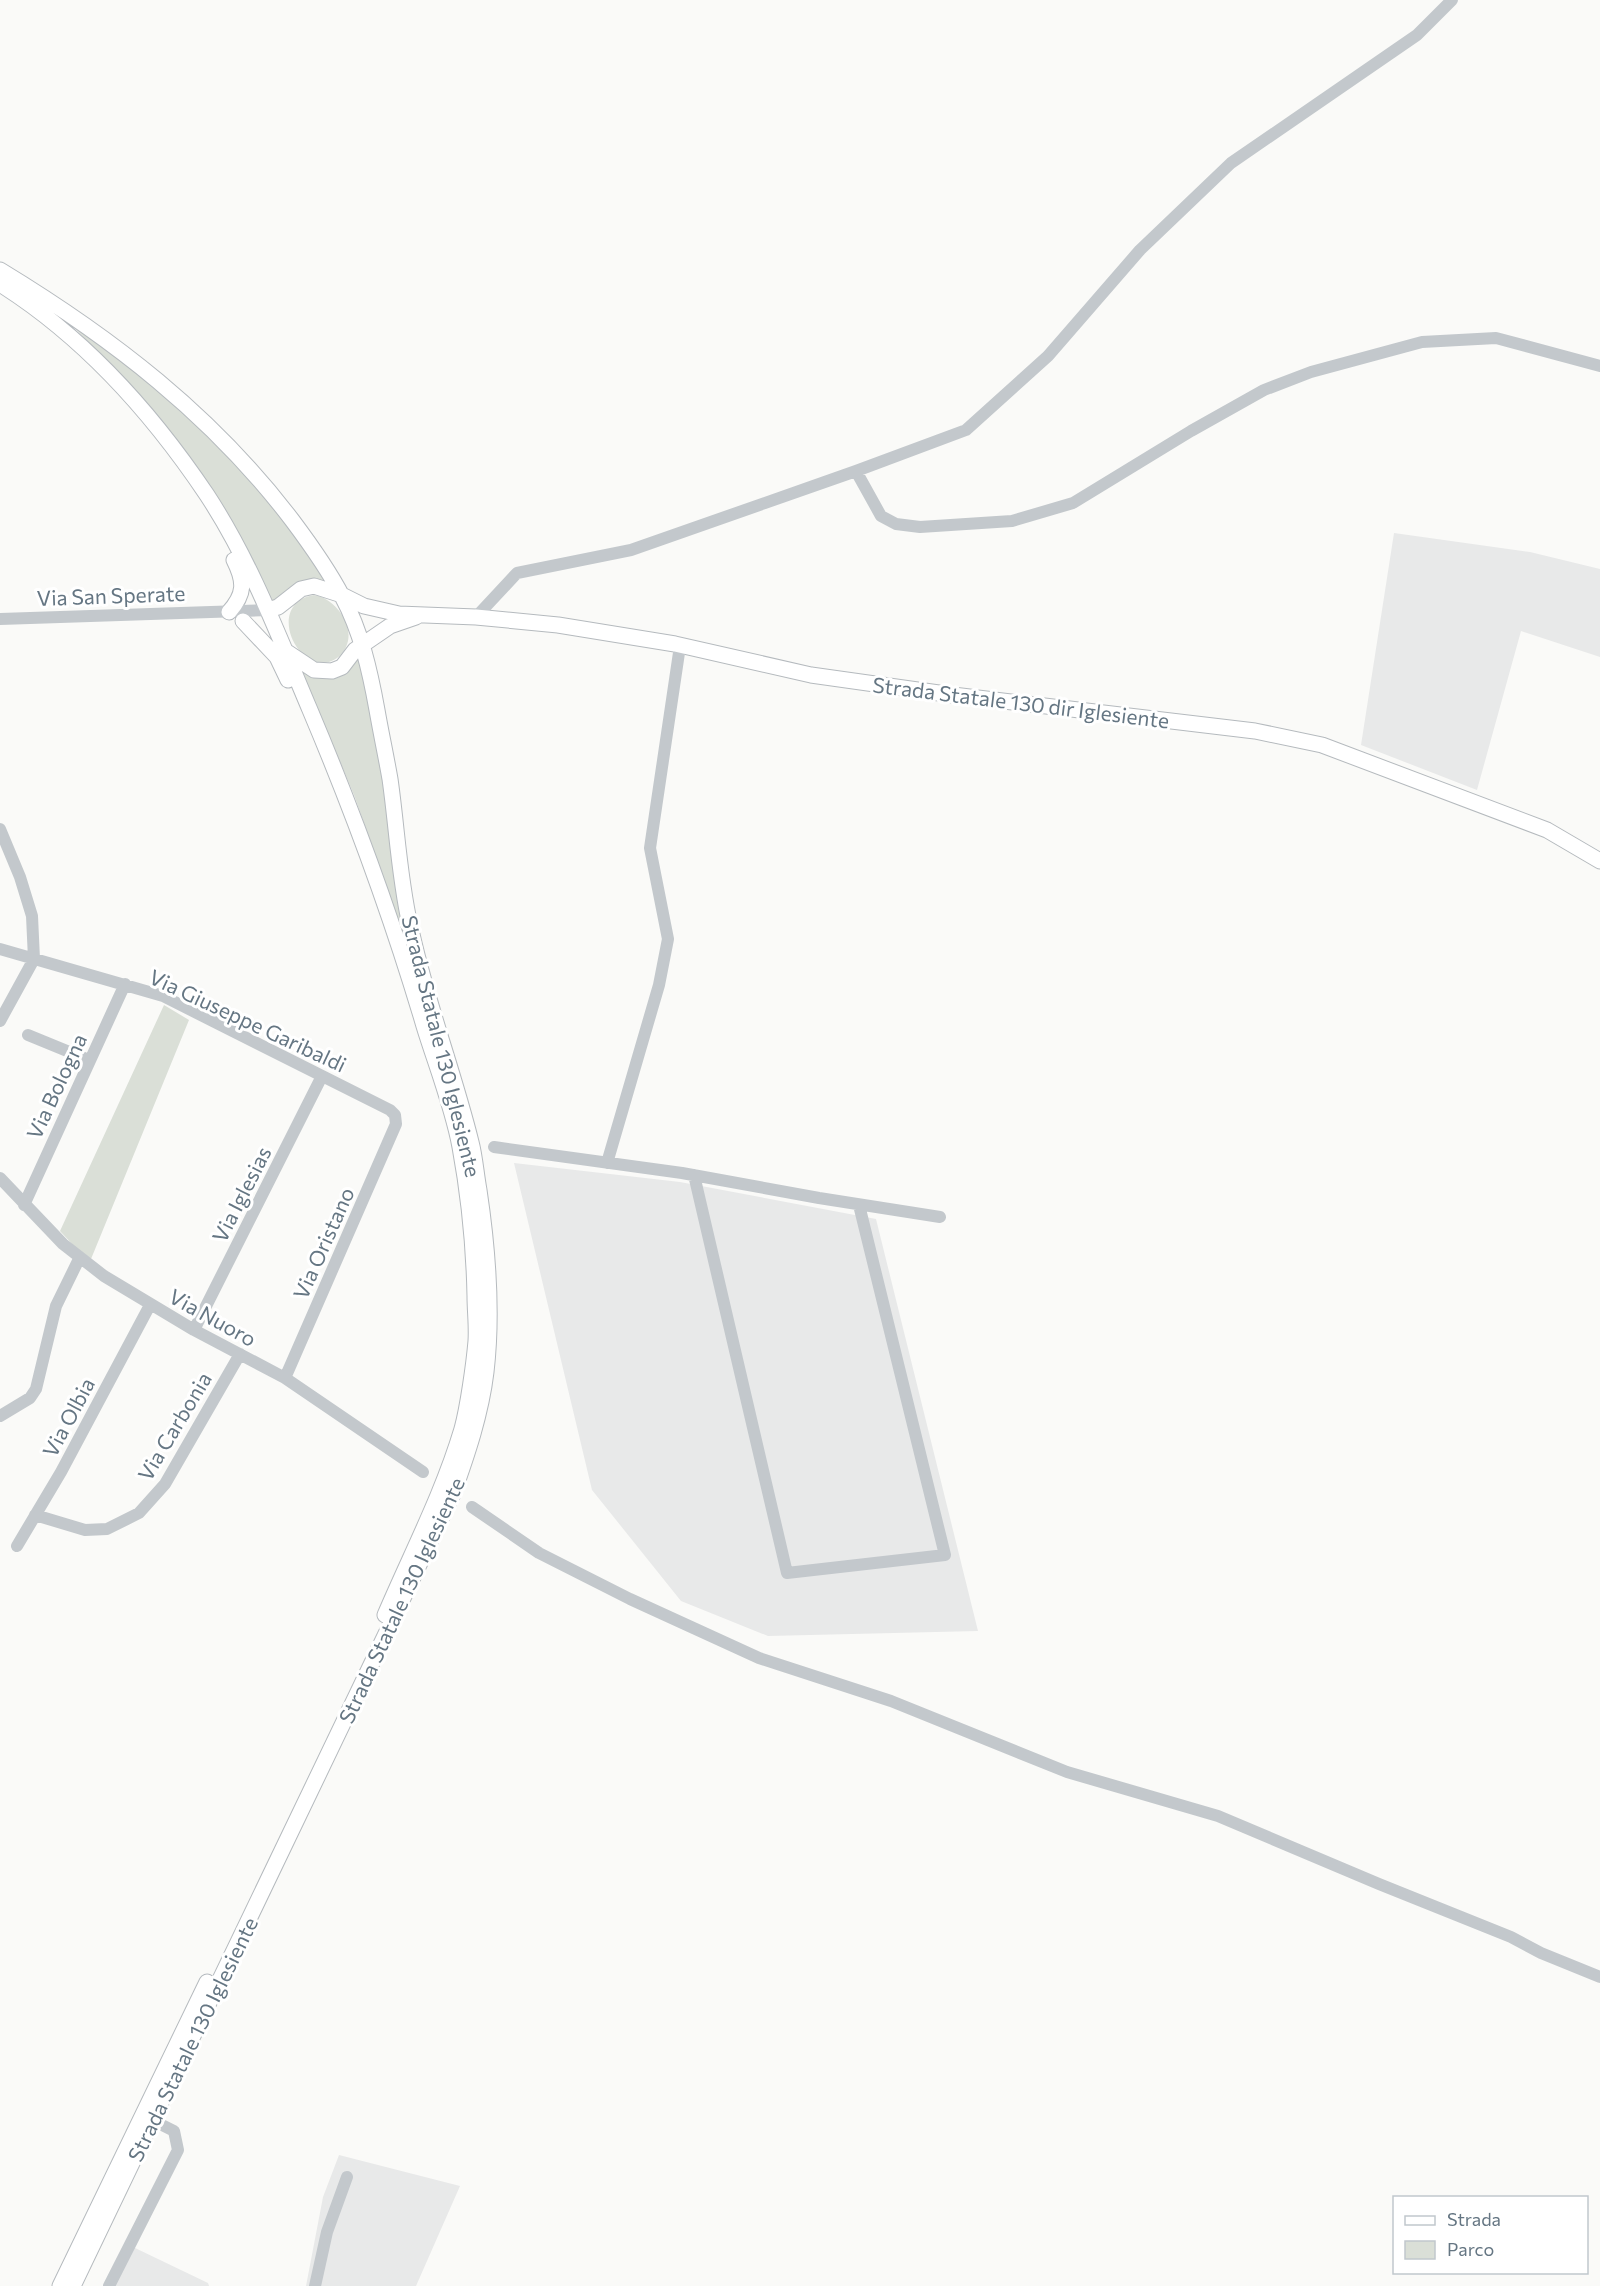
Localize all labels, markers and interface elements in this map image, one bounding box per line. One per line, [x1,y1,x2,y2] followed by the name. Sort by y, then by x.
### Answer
[36,580,186,610] street label: Via San Sperate
[871,671,1171,733] street label: Strada Statale 130 dir Iglesiente
[397,913,487,1179] street label: Strada Statale 130 Iglesiente
[146,963,350,1077] street label: Via Giuseppe Garibaldi
[21,1029,91,1143] street label: Via Bologna
[206,1142,276,1246] street label: Via Iglesias
[287,1183,359,1303] street label: Via Oristano
[165,1283,261,1351] street label: Via Nuoro
[132,1367,216,1485] street label: Via Carbonia
[37,1373,99,1461] street label: Via Olbia
[333,1473,469,1727] street label: Strada Statale 130 Iglesiente
[122,1913,262,2165] street label: Strada Statale 130 Iglesiente
[1393,2196,1588,2274] legend
[1447,2208,1501,2230] text: Strada
[1447,2238,1494,2260] text: Parco

